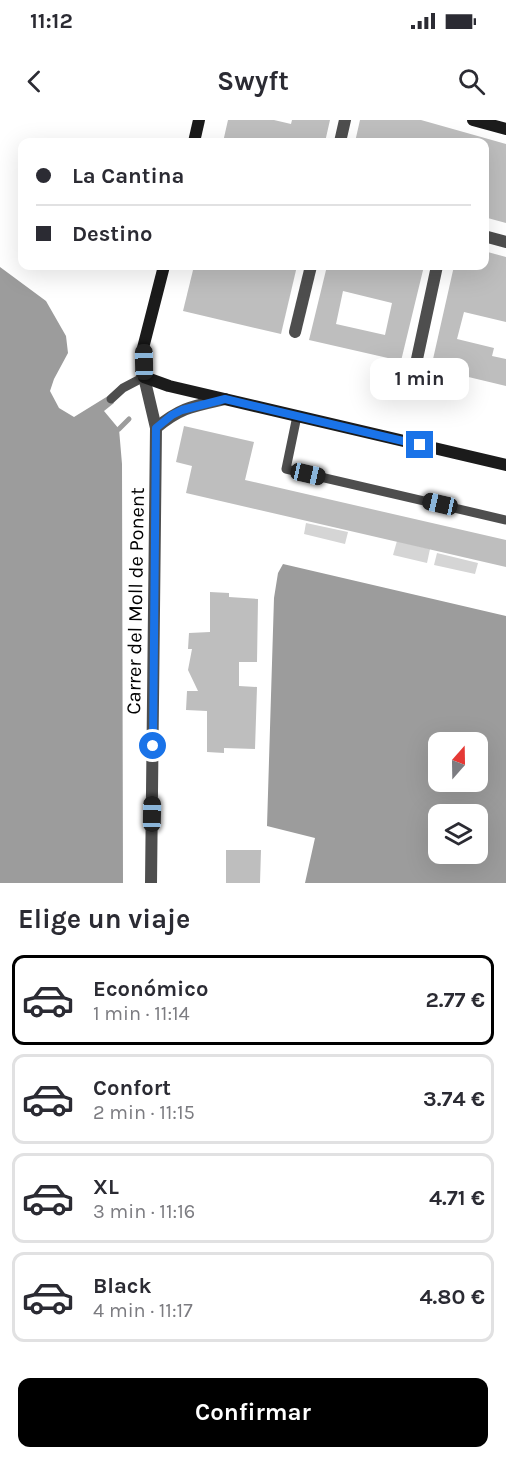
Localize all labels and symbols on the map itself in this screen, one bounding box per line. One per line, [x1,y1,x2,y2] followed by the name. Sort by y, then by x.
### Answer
[135,344,153,380] car
[370,358,470,400] callout: 1 min
[406,431,433,458] route end
[288,461,328,487] car
[122,487,149,715] street label: Carrer del Moll de Ponent
[420,491,460,517] car
[139,732,166,759] route start
[428,732,488,792] north arrow
[143,796,161,832] car

